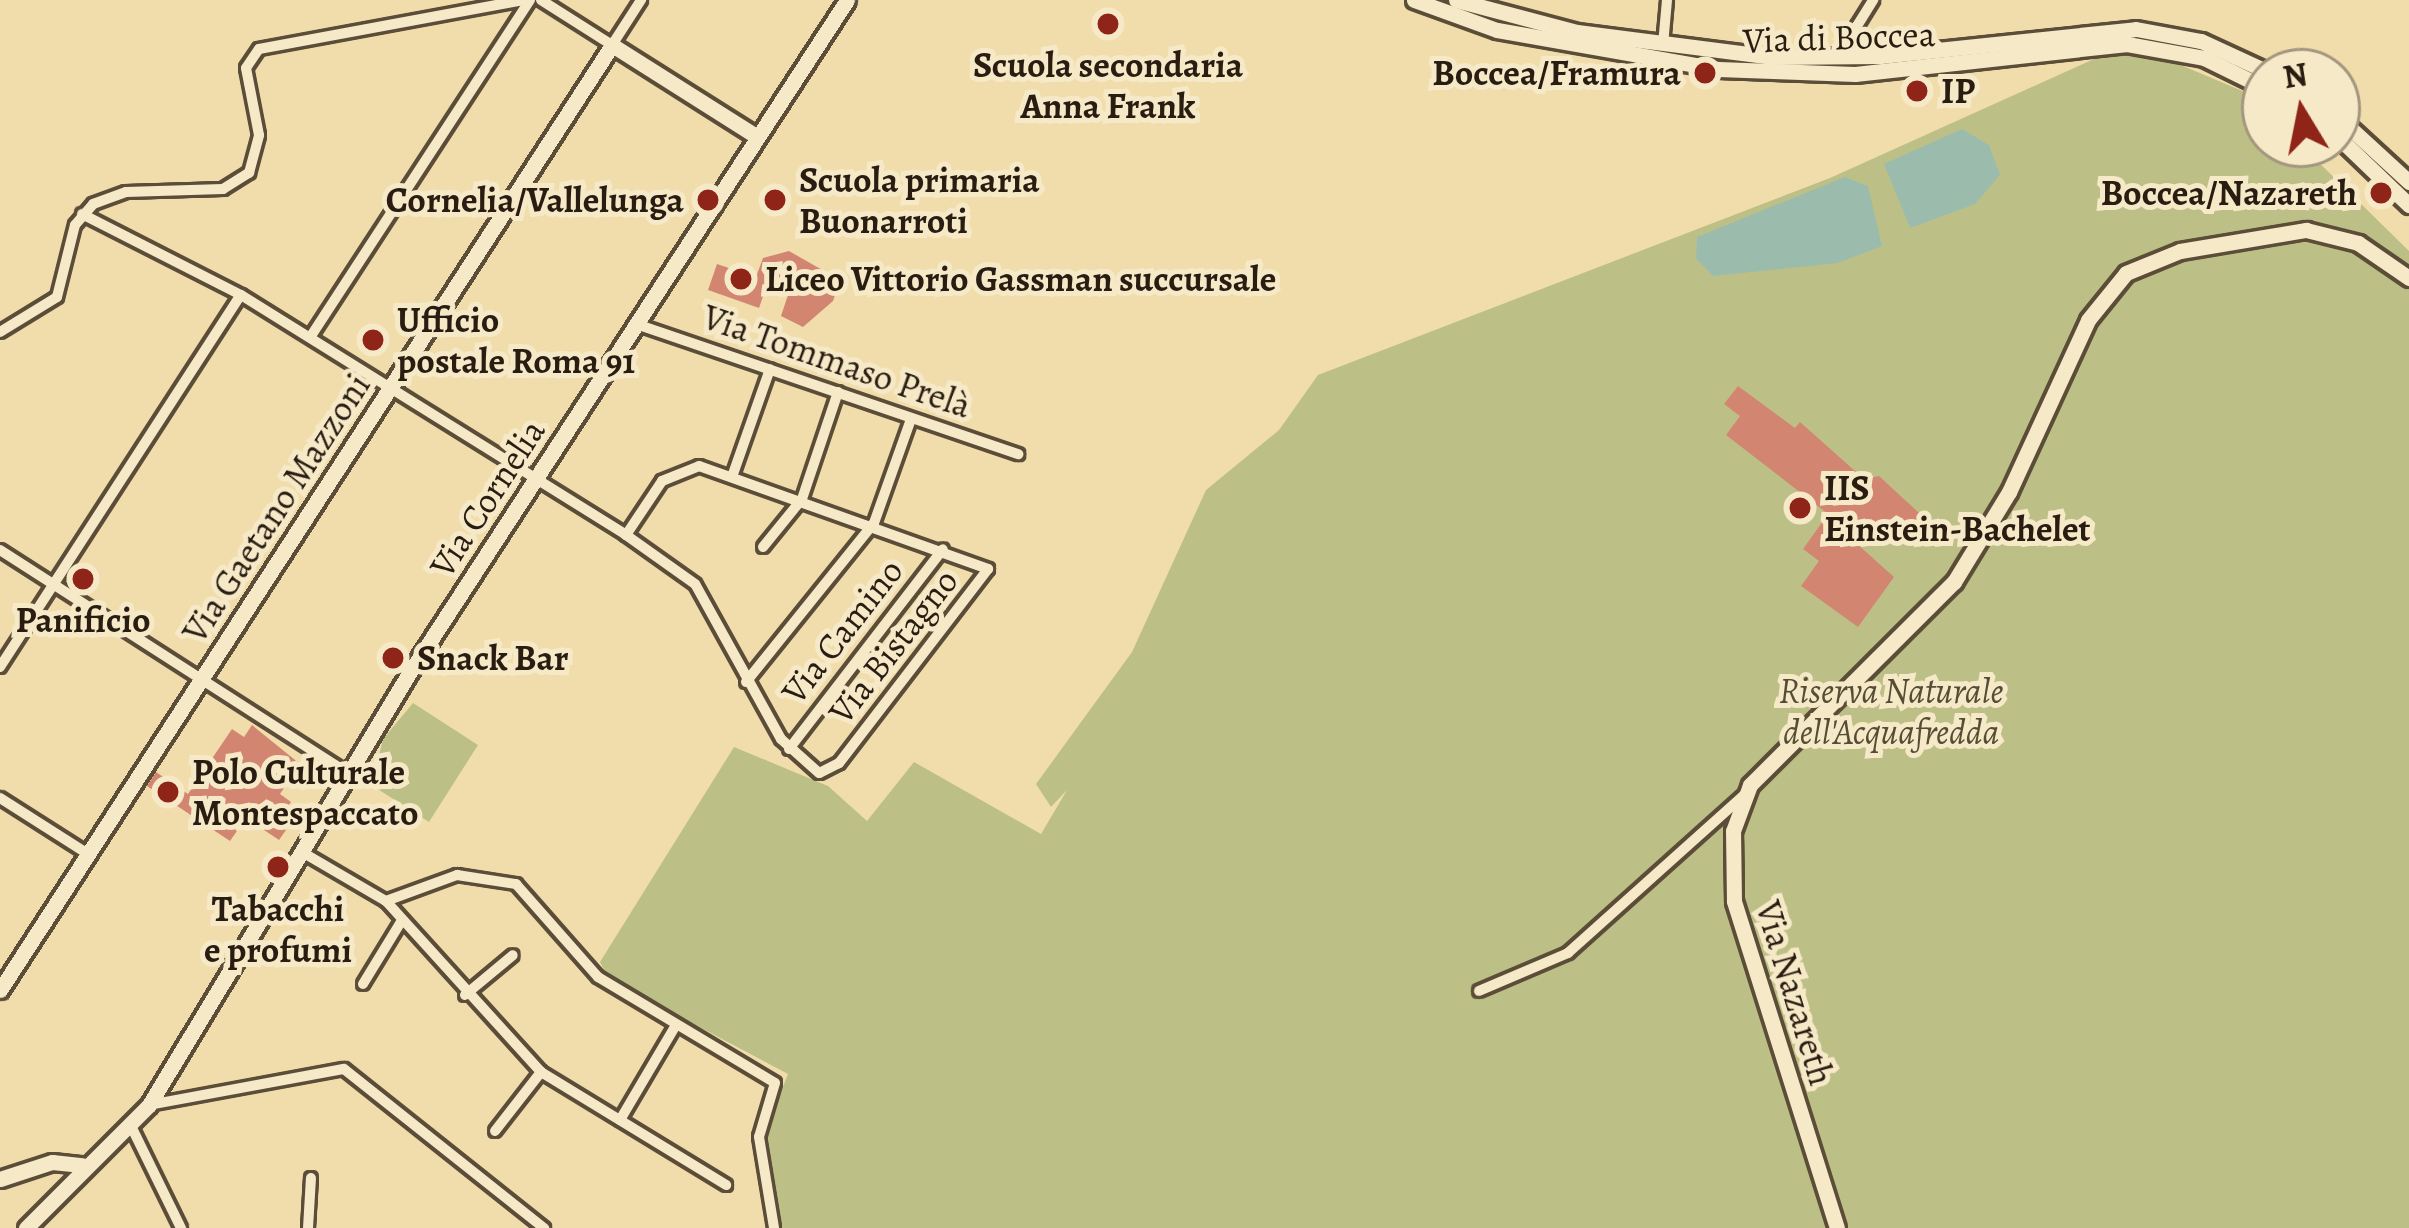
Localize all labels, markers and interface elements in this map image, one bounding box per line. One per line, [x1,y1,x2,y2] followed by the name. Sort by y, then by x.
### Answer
[1095,11,1121,37] marker: Scuola secondaria Anna Frank
[1742,12,1936,62] street label: Via di Boccea
[973,42,1243,127] place label: Scuola secondaria Anna Frank
[2241,48,2361,168] north arrow
[1432,51,1681,95] place label: Boccea/Framura
[2279,51,2311,99] text: N
[1692,60,1718,86] marker: Boccea/Framura
[1941,69,1975,113] place label: IP
[1904,78,1930,104] marker: IP
[799,157,1040,242] place label: Scuola primaria Buonarroti
[2101,171,2357,215] place label: Boccea/Nazareth
[386,178,684,222] place label: Cornelia/Vallelunga
[2368,180,2394,206] marker: Boccea/Nazareth
[695,187,721,213] marker: Cornelia/Vallelunga
[762,187,788,213] marker: Scuola primaria Buonarroti
[765,257,1276,301] place label: Liceo Vittorio Gassman succursale
[728,266,754,292] marker: Liceo Vittorio Gassman succursale
[697,295,977,427] street label: Via Tommaso Prelà
[397,297,635,382] place label: Ufficio postale Roma 91
[360,327,386,353] marker: Ufficio postale Roma 91
[173,365,379,651] street label: Via Gaetano Mazzoni
[420,411,554,585] street label: Via Cornelia
[1824,465,2091,550] place label: IIS Einstein-Bachelet
[1787,495,1813,521] marker: IIS Einstein-Bachelet
[772,550,912,712] street label: Via Camino
[819,560,967,732] street label: Via Bistagno
[70,566,96,592] marker: Panificio
[15,598,151,642] place label: Panificio
[417,636,569,680] place label: Snack Bar
[380,645,406,671] marker: Snack Bar
[1779,668,2003,753] park label: Riserva Naturale dell'Acquafredda
[192,749,419,834] place label: Polo Culturale Montespaccato
[155,779,181,805] marker: Polo Culturale Montespaccato
[265,854,291,880] marker: Tabacchi e profumi
[204,886,352,971] place label: Tabacchi e profumi
[1746,896,1844,1090] street label: Via Nazareth

